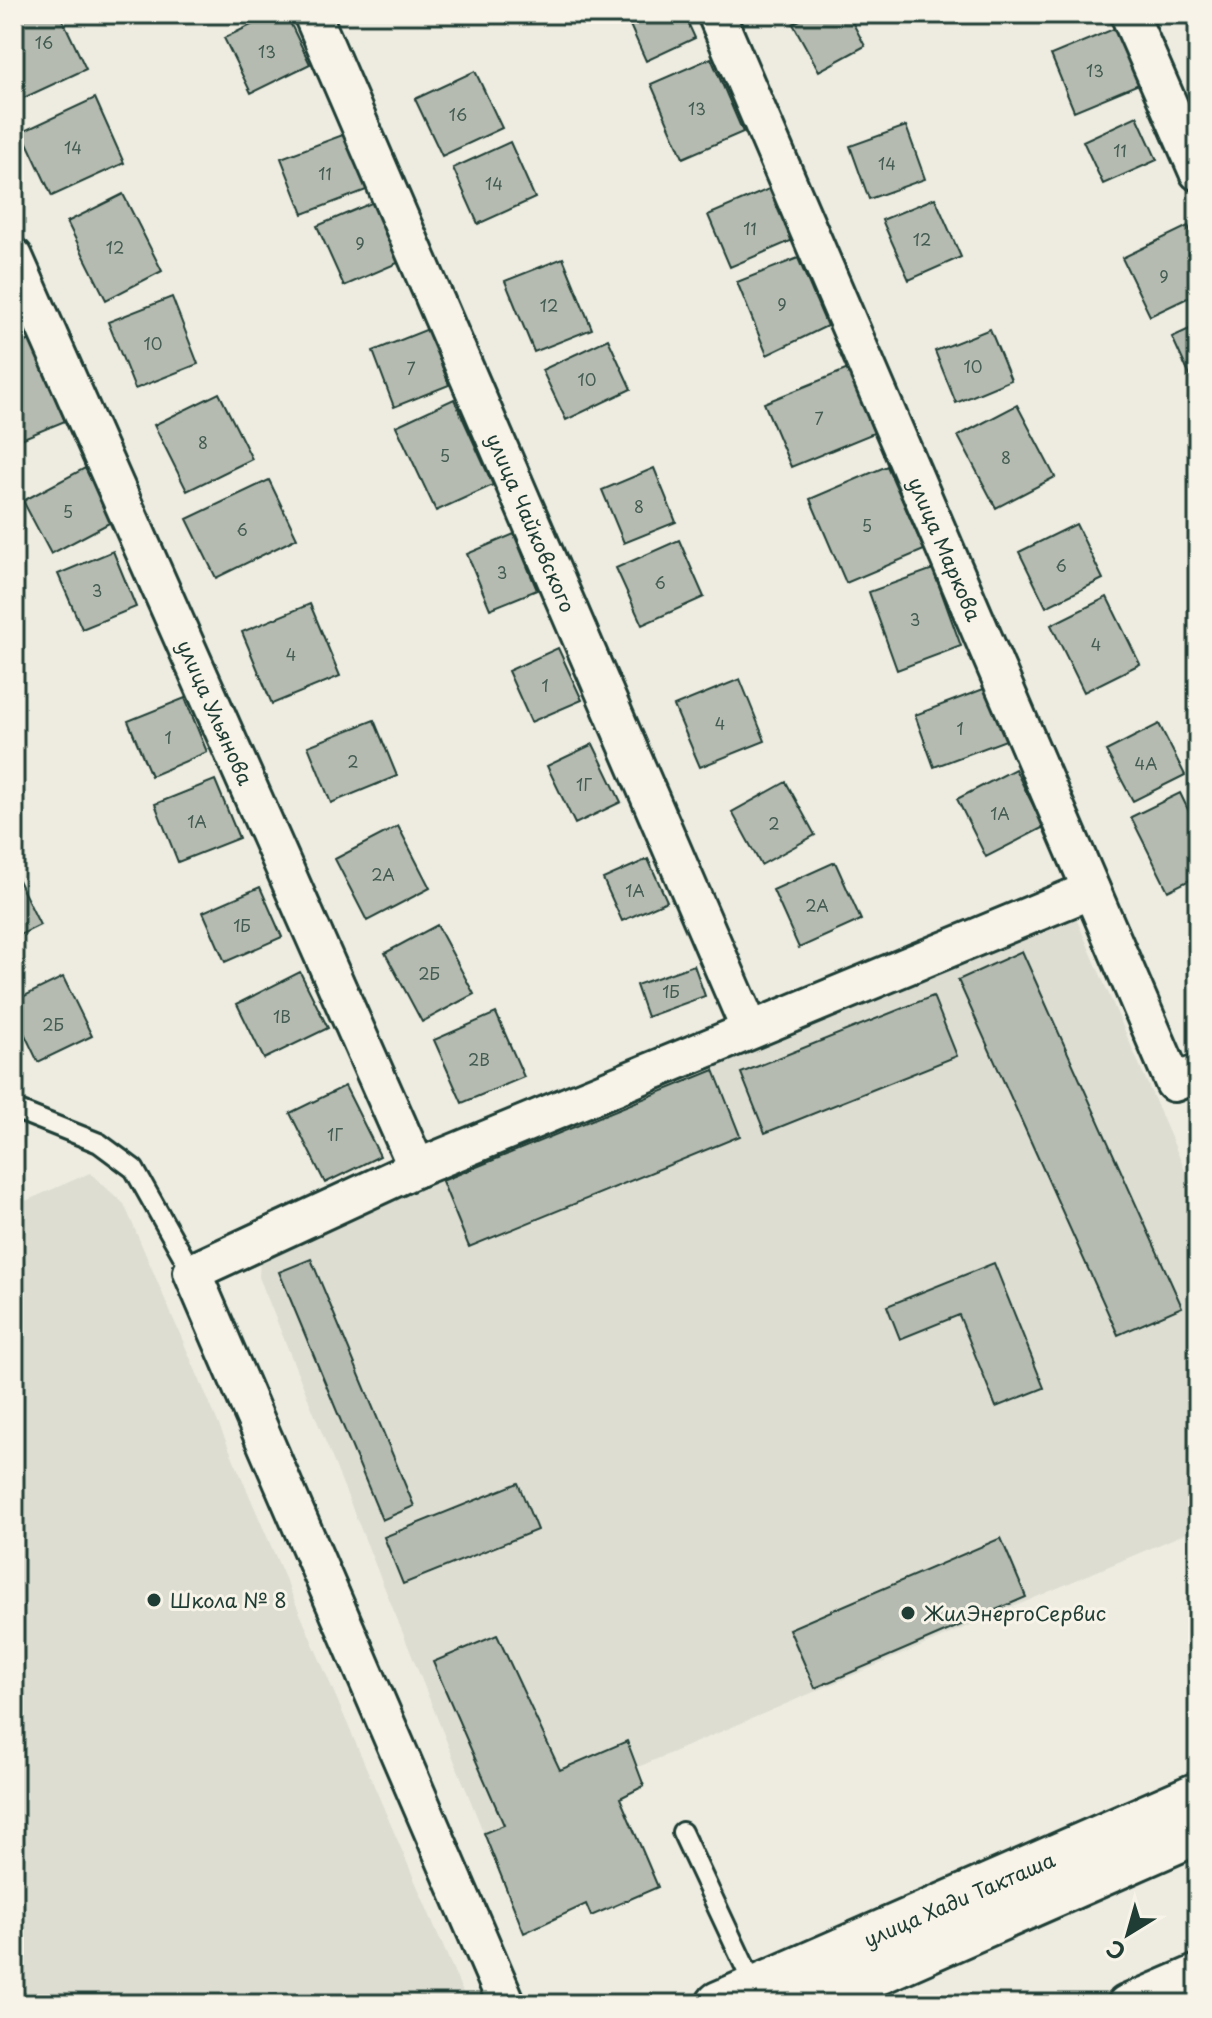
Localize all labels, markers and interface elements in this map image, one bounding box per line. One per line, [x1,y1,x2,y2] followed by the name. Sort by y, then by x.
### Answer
[35,30,53,54] house number: 16
[258,39,276,63] house number: 13
[1086,58,1104,82] house number: 13
[688,96,706,120] house number: 13
[449,102,467,126] house number: 16
[64,135,82,159] house number: 14
[1113,138,1127,162] house number: 11
[878,151,896,175] house number: 14
[318,161,332,185] house number: 11
[485,171,503,195] house number: 14
[743,216,757,240] house number: 11
[913,227,931,251] house number: 12
[355,231,365,255] house number: 9
[106,235,124,259] house number: 12
[1159,264,1169,288] house number: 9
[777,292,787,316] house number: 9
[540,293,558,317] house number: 12
[144,331,162,355] house number: 10
[964,354,982,378] house number: 10
[406,356,416,380] house number: 7
[578,367,596,391] house number: 10
[814,406,824,430] house number: 7
[479,428,583,617] street label: улица Чайковского
[198,430,208,454] house number: 8
[440,443,450,467] house number: 5
[1001,445,1011,469] house number: 8
[901,472,990,626] street label: улица Маркова
[634,494,644,518] house number: 8
[63,499,73,523] house number: 5
[862,513,872,537] house number: 5
[236,517,248,541] house number: 6
[1055,553,1067,577] house number: 6
[497,560,507,584] house number: 3
[654,570,666,594] house number: 6
[92,578,102,602] house number: 3
[910,607,920,631] house number: 3
[1091,632,1101,656] house number: 4
[170,635,261,790] street label: улица Ульянова
[286,642,296,666] house number: 4
[541,673,549,697] house number: 1
[715,711,725,735] house number: 4
[956,716,964,740] house number: 1
[164,725,172,749] house number: 1
[347,749,359,773] house number: 2
[1135,751,1157,775] house number: 4А
[576,772,592,796] house number: 1Г
[990,801,1010,825] house number: 1А
[187,809,207,833] house number: 1А
[768,811,780,835] house number: 2
[371,862,395,886] house number: 2А
[625,878,645,902] house number: 1А
[805,893,829,917] house number: 2А
[233,913,251,937] house number: 1Б
[418,961,440,985] house number: 2Б
[662,979,680,1003] house number: 1Б
[273,1004,291,1028] house number: 1В
[42,1012,64,1036] house number: 2Б
[468,1047,490,1071] house number: 2В
[327,1122,343,1146] house number: 1Г
[170,1585,287,1615] place label: Школа № 8
[145,1591,163,1609] marker: Школа № 8
[923,1598,1106,1628] place label: ЖилЭнергоСервис
[899,1604,917,1622] marker: ЖилЭнергоСервис
[859,1844,1060,1954] street label: улица Хади Такташа
[1088,1894,1168,1974] north arrow
[1099,1933,1132,1969] text: С

